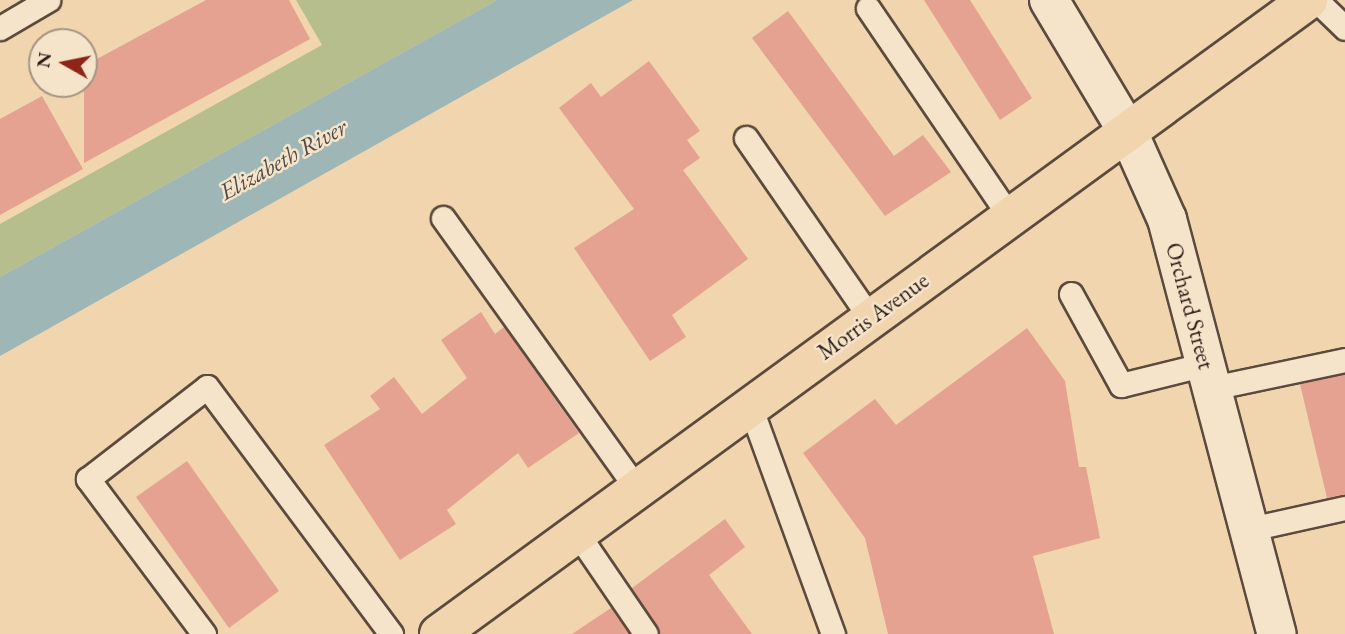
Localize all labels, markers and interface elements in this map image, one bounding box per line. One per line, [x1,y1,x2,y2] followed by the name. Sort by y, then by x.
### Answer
[28,28,98,98] north arrow
[30,50,57,69] text: N
[214,112,352,206] water label: Elizabeth River
[1160,240,1220,372] street label: Orchard Street
[812,266,934,366] street label: Morris Avenue

